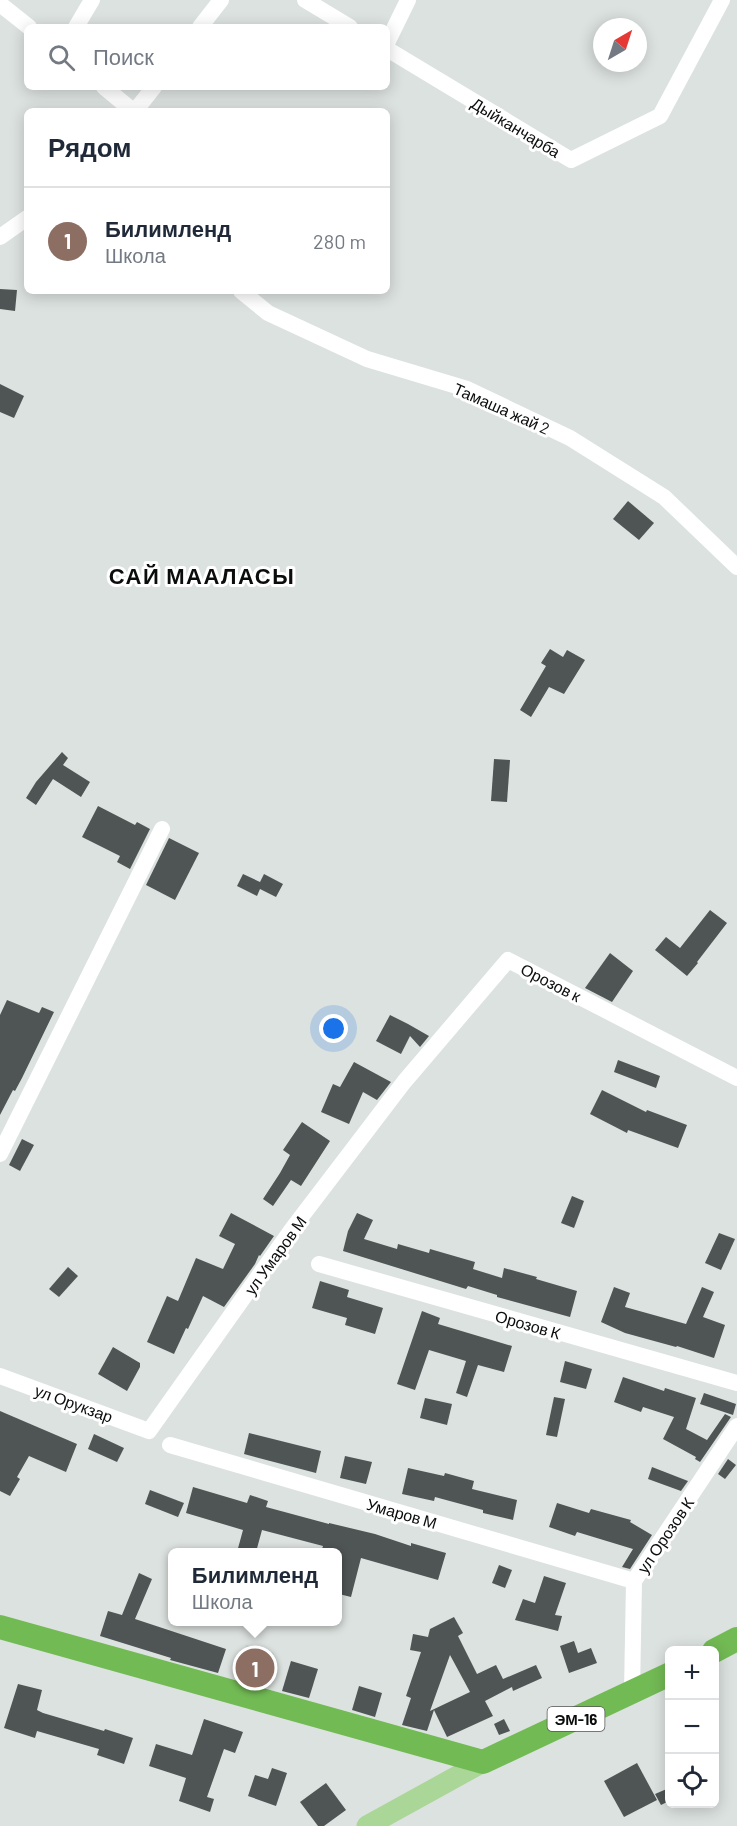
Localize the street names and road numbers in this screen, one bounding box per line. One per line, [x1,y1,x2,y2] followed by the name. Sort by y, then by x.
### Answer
[468,93,564,161] street label: Дыйканчарба
[451,378,553,438] street label: Тамаша жай 2
[518,959,585,1006] street label: Орозов к
[240,1212,310,1298] street label: ул Умаров М
[493,1306,564,1343] street label: Орозов К
[32,1380,116,1426] street label: ул Орукзар
[633,1493,698,1577] street label: ул Орозов К
[365,1494,439,1532] street label: Умаров М
[548,1707,604,1731] road number: ЭМ-16

